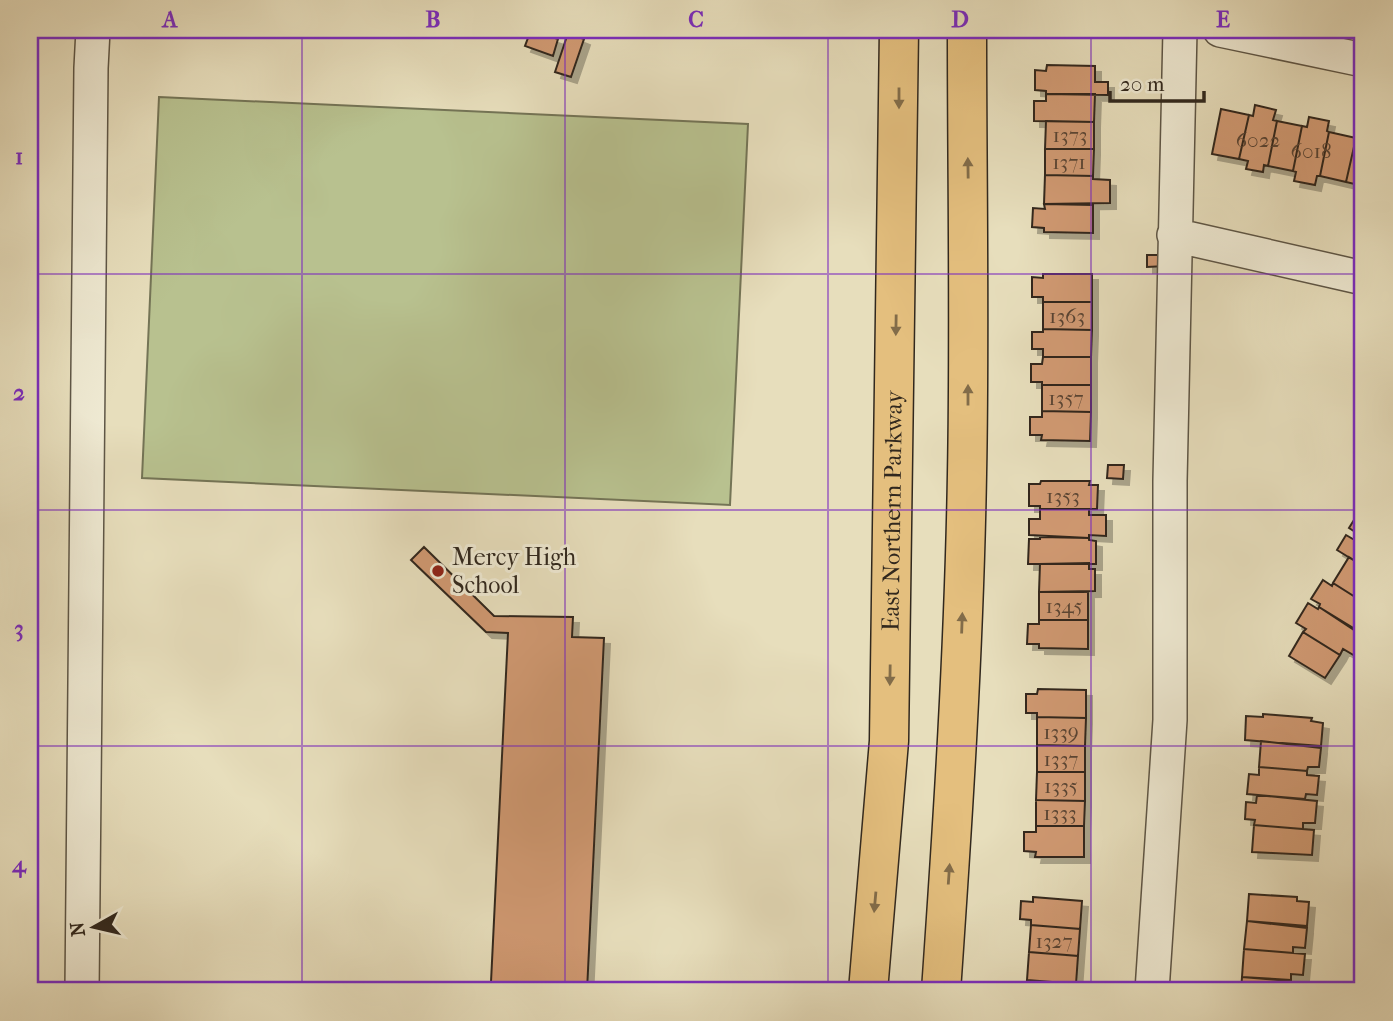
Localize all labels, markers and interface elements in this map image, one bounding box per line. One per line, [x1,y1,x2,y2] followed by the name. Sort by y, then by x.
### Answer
[161,6,179,33] text: A
[426,6,441,33] text: B
[688,6,704,33] text: C
[951,6,969,33] text: D
[1216,6,1230,33] text: E
[1110,60,1204,104] scale bar
[1120,72,1165,96] text: 20 m
[893,87,905,109] one-way arrow
[1053,123,1087,147] house number: 1373
[1236,128,1280,152] house number: 6022
[1291,139,1331,163] house number: 6018
[15,143,23,170] text: 1
[1052,150,1086,174] house number: 1371
[963,156,974,178] one-way arrow
[1049,304,1085,328] house number: 1363
[890,315,902,337] one-way arrow
[13,379,25,406] text: 2
[962,384,974,406] one-way arrow
[1048,386,1084,410] house number: 1357
[877,389,908,631] street label: East Northern Parkway
[1046,484,1080,508] house number: 1353
[452,543,577,599] place label: Mercy High School
[430,563,446,579] marker: Mercy High School
[1045,594,1083,618] house number: 1345
[957,611,968,633] one-way arrow
[14,615,24,642] text: 3
[884,665,896,687] one-way arrow
[1043,720,1079,744] house number: 1339
[1044,747,1078,771] house number: 1337
[1044,774,1078,798] house number: 1335
[1043,801,1077,825] house number: 1333
[11,851,27,878] text: 4
[944,863,955,885] one-way arrow
[60,892,130,962] north arrow
[869,892,880,914] one-way arrow
[66,920,90,938] text: N
[1035,929,1073,953] house number: 1327

